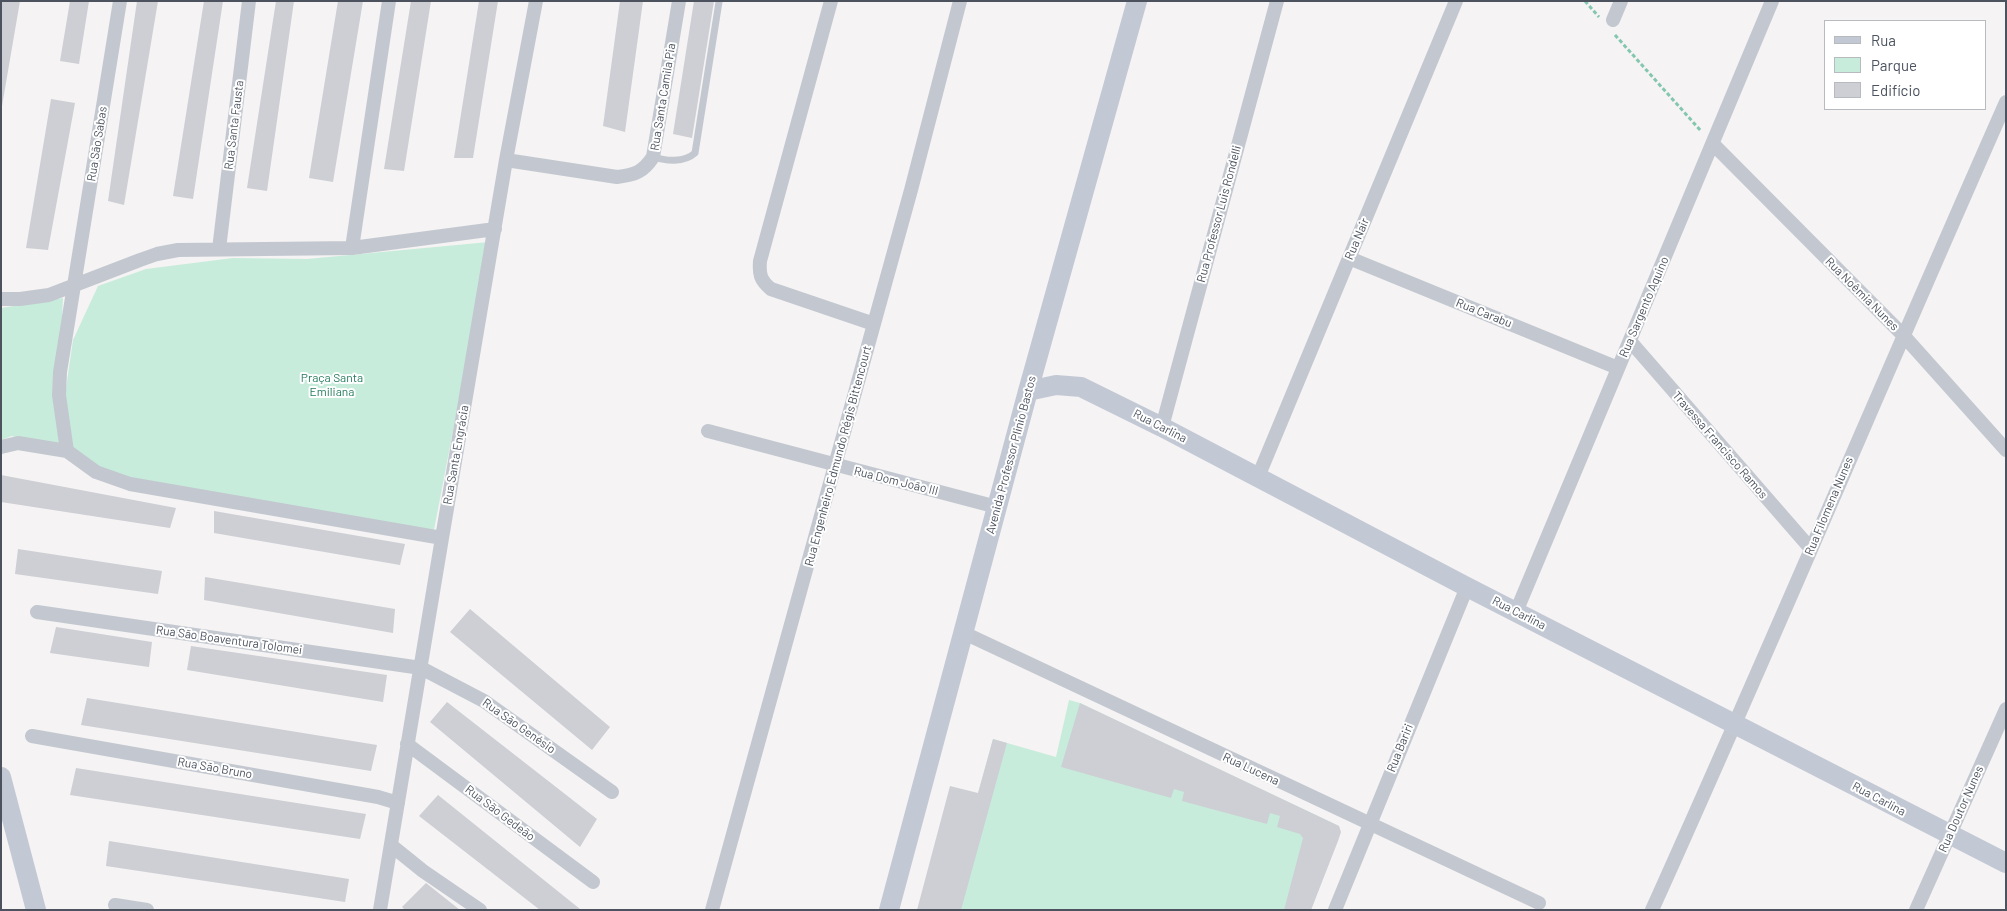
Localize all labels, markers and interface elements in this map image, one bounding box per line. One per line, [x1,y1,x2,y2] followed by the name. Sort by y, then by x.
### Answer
[1824,20,1987,110] legend
[1871,31,1896,49] text: Rua
[647,42,679,152] street label: Rua Santa Camila Pia
[1871,56,1917,74] text: Parque
[221,79,247,171] street label: Rua Santa Fausta
[1871,81,1920,99] text: Edifício
[84,105,110,183] street label: Rua São Sabas
[1194,144,1244,284] street label: Rua Professor Luis Rondelli
[1342,216,1372,262] street label: Rua Nair
[1616,254,1672,360] street label: Rua Sargento Aquino
[1822,254,1902,334] street label: Rua Noêmia Nunes
[1454,295,1514,331] street label: Rua Carabu
[802,344,874,568] street label: Rua Engenheiro Edmundo Régis Bittencourt
[301,371,363,399] park label: Praça Santa Emiliana
[983,374,1039,536] street label: Avenida Professor Plinio Bastos
[1669,388,1771,502] street label: Travessa Francisco Ramos
[440,404,472,506] street label: Rua Santa Engrácia
[1131,406,1189,446] street label: Rua Carlina
[1802,455,1856,557] street label: Rua Filomena Nunes
[852,464,940,498] street label: Rua Dom João III
[1490,593,1548,633] street label: Rua Carlina
[155,623,303,657] street label: Rua São Boaventura Tolomei
[480,695,558,757] street label: Rua São Genésio
[1384,722,1416,774] street label: Rua Bariri
[1220,750,1282,788] street label: Rua Lucena
[177,754,253,782] street label: Rua São Bruno
[1935,764,1987,854] street label: Rua Doutor Nunes
[1850,779,1908,819] street label: Rua Carlina
[462,782,538,844] street label: Rua São Gedeão

